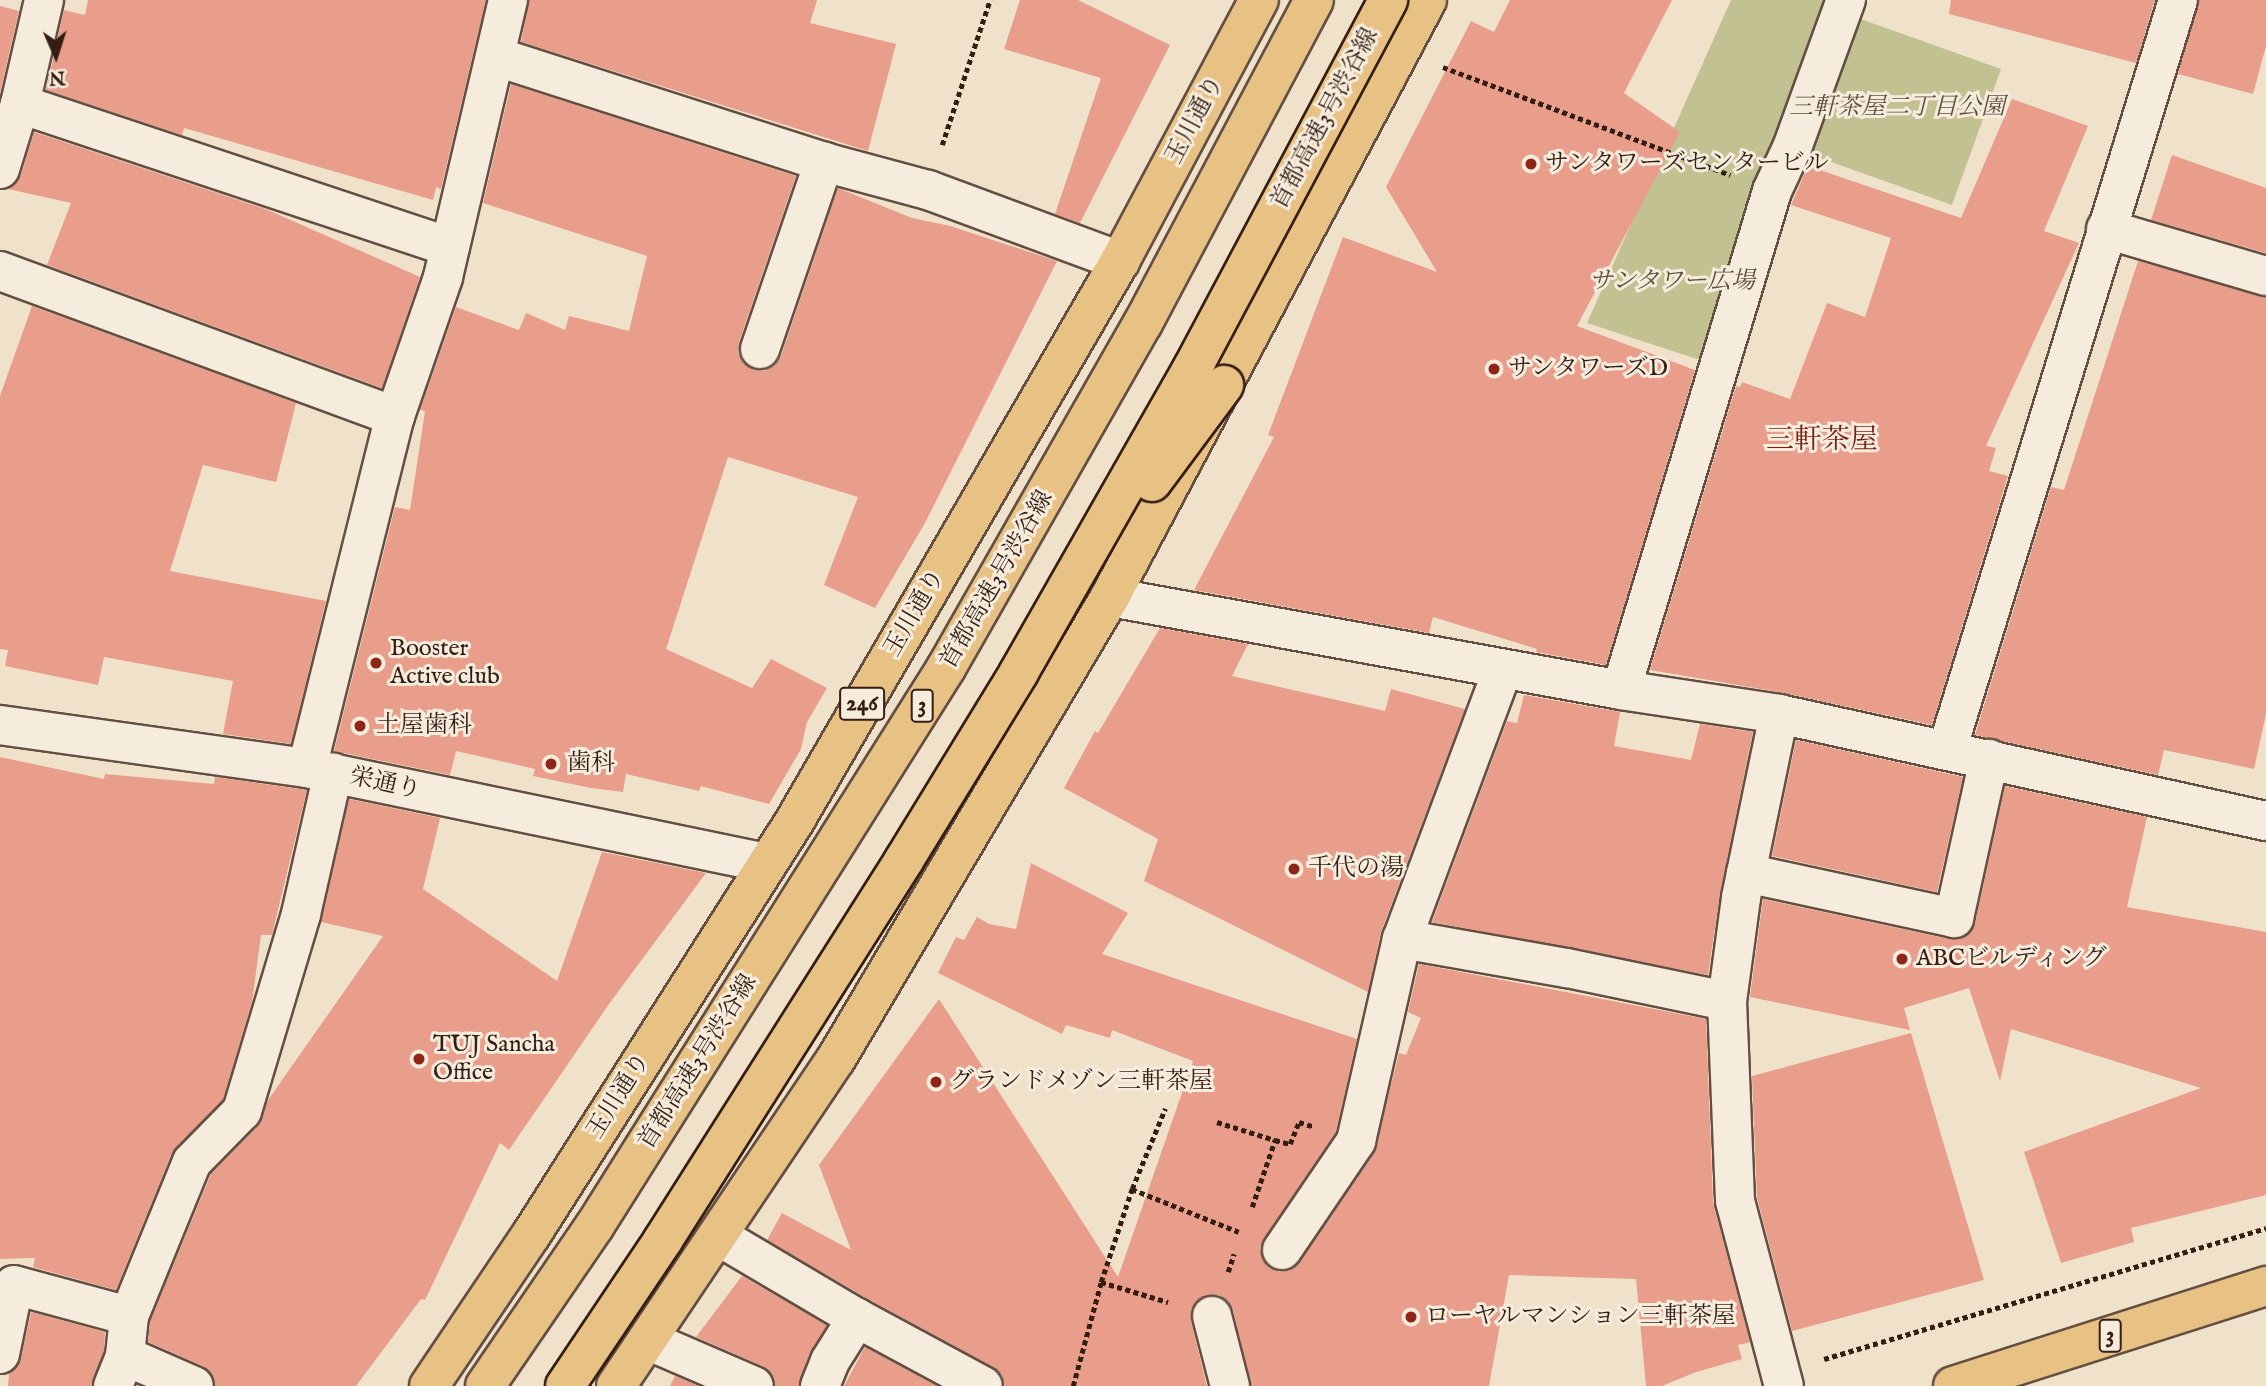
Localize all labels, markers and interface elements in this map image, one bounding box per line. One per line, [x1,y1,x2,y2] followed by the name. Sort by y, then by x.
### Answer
[21,21,91,91] north arrow
[1265,24,1385,214] street label: 首都高速3号渋谷線
[48,65,66,89] text: N
[1160,71,1230,169] street label: 玉川通り
[1789,94,2005,122] park label: 三軒茶屋二丁目公園
[1545,150,1833,178] place label: サンタワーズセンタービル
[1523,156,1539,172] marker: サンタワーズセンタービル
[1588,268,1756,296] park label: サンタワー広場
[1508,355,1671,383] place label: サンタワーズD
[1486,361,1502,377] marker: サンタワーズD
[1766,424,1878,458] district label: 三軒茶屋
[934,486,1060,674] street label: 首都高速3号渋谷線
[879,564,951,662] street label: 玉川通り
[390,635,500,691] place label: Booster Active club
[368,655,384,671] marker: Booster Active club
[838,684,886,724] road number: 246
[910,686,934,726] road number: 3
[376,712,472,740] place label: 土屋歯科
[350,716,370,736] marker: 土屋歯科
[567,750,615,778] place label: 歯科
[541,754,561,774] marker: 歯科
[347,762,423,806] street label: 栄通り
[1308,855,1404,883] place label: 千代の湯
[1286,861,1302,877] marker: 千代の湯
[1916,945,2109,973] place label: ABCビルディング
[1894,951,1910,967] marker: ABCビルディング
[633,969,763,1155] street label: 首都高速3号渋谷線
[433,1031,555,1087] place label: TUJ Sancha Office
[581,1048,657,1144] street label: 玉川通り
[411,1051,427,1067] marker: TUJ Sancha Office
[950,1068,1214,1096] place label: グランドメゾン三軒茶屋
[928,1074,944,1090] marker: グランドメゾン三軒茶屋
[1425,1303,1737,1331] place label: ローヤルマンション三軒茶屋
[1403,1309,1419,1325] marker: ローヤルマンション三軒茶屋
[2098,1316,2122,1356] road number: 3

